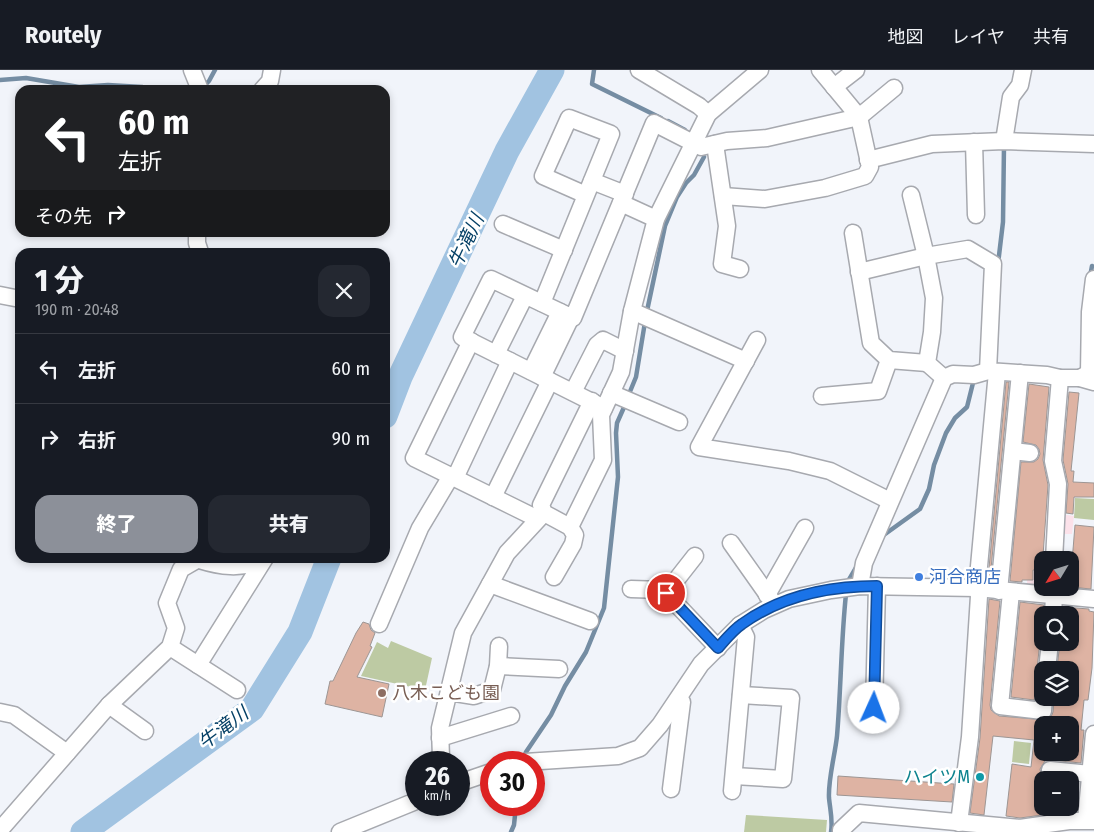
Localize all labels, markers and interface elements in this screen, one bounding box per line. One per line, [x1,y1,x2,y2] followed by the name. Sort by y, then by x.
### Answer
[25,21,101,49] text: Routely
[888,26,924,48] text: 地図
[952,26,1005,48] text: レイヤ
[1033,26,1069,48] text: 共有
[118,101,189,143] text: 60 m
[35,105,100,170] icon: left
[118,148,162,175] text: 左折
[102,200,130,228] icon: right
[35,205,92,228] text: その先
[444,209,489,272] water label: 牛滝川
[35,263,84,299] text: 1 分
[318,265,370,317] button: close
[35,300,119,319] text: 190 m · 20:48
[35,355,63,383] icon: left
[332,357,370,380] text: 60 m
[78,359,116,382] text: 左折
[35,425,63,453] icon: right
[332,427,370,450] text: 90 m
[78,429,116,452] text: 右折
[35,495,198,553] button: 終了
[208,495,370,553] button: 共有
[1034,551,1079,596] north arrow
[1034,551,1079,816] map controls
[929,566,1001,588] place label: 河合商店
[913,571,925,583] marker: 河合商店
[645,572,687,614] pin
[652,579,680,607] icon: arrive
[1034,606,1079,651] button: search
[1034,661,1079,706] button: layers
[847,681,899,733] position arrow
[392,682,500,704] place label: 八木こども園
[376,687,388,699] marker: 八木こども園
[193,700,254,754] water label: 牛滝川
[1034,716,1079,761] button: +
[480,751,545,816] speed limit sign: 30
[425,762,450,792] text: 26
[904,766,970,788] place label: ハイツM
[974,771,986,783] marker: ハイツM
[1034,771,1079,816] button: −
[424,789,451,803] text: km/h

